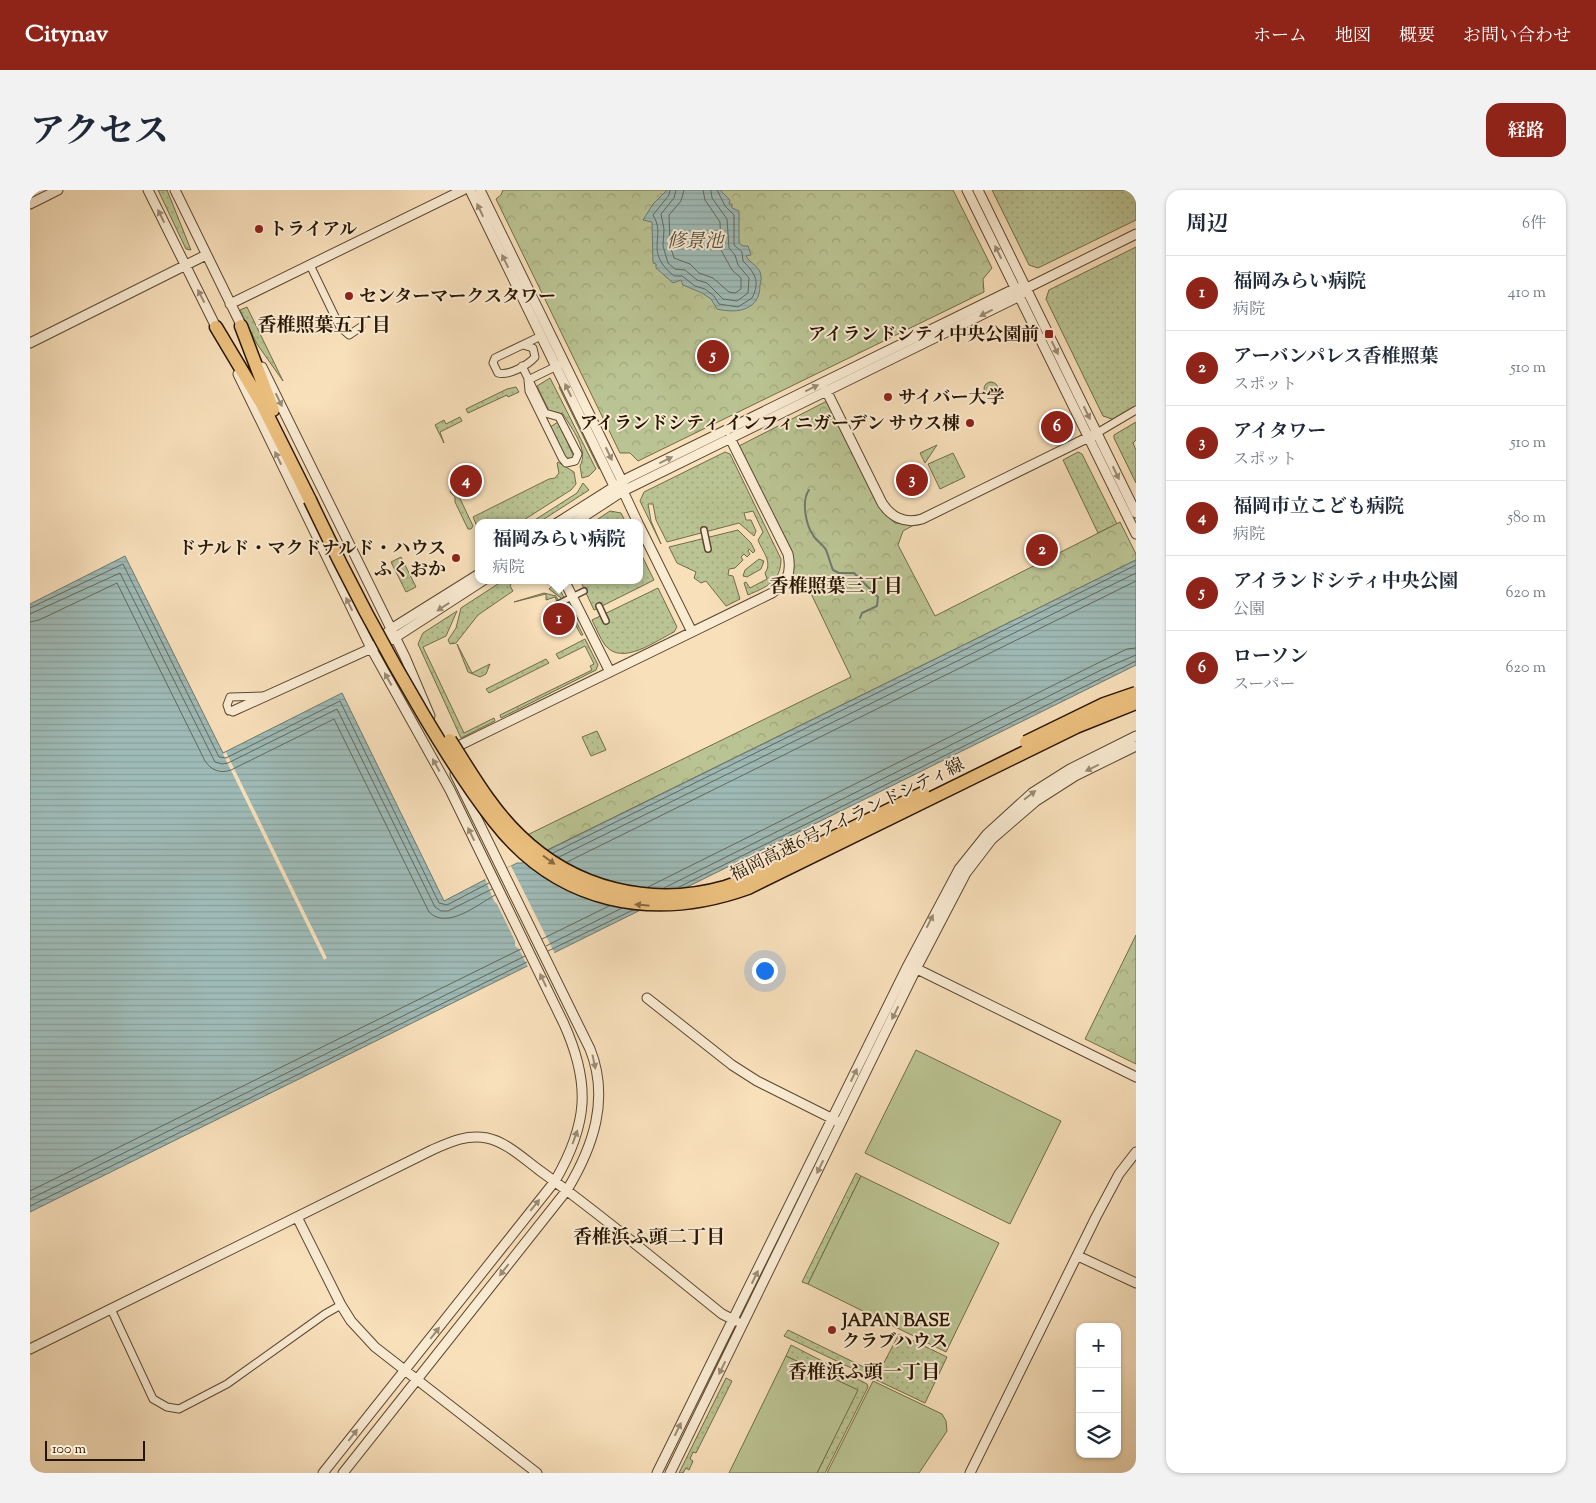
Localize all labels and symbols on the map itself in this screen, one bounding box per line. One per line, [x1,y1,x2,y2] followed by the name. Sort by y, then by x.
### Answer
[476,203,484,217] one-way arrow
[157,209,165,223] one-way arrow
[269,218,357,244] place label: トライアル
[253,223,265,235] marker: トライアル
[666,229,725,256] water label: 修景池
[994,245,1002,259] one-way arrow
[500,254,508,268] one-way arrow
[359,285,556,311] place label: センターマークスタワー
[197,289,205,303] one-way arrow
[343,290,355,302] marker: センターマークスタワー
[978,309,993,317] one-way arrow
[257,313,391,340] district label: 香椎照葉五丁目
[808,323,1039,349] place label: アイランドシティ中央公園前
[1043,328,1055,340] marker: アイランドシティ中央公園前
[697,337,729,375] pin: 5
[1051,341,1059,355] one-way arrow
[564,383,572,397] one-way arrow
[804,384,819,392] one-way arrow
[898,386,1004,412] place label: サイバー大学
[882,391,894,403] marker: サイバー大学
[275,393,283,408] one-way arrow
[1083,406,1091,420] one-way arrow
[1041,408,1073,446] pin: 6
[580,412,960,438] place label: アイランドシティ インフィニガーデン サウス棟
[964,417,976,429] marker: アイランドシティ インフィニガーデン サウス棟
[605,447,613,461] one-way arrow
[274,451,282,465] one-way arrow
[659,456,673,464] one-way arrow
[896,461,928,499] pin: 3
[450,462,482,500] pin: 4
[1112,466,1120,480] one-way arrow
[1026,531,1058,569] pin: 2
[178,537,446,584] place label: ドナルド・マクドナルド・ハウス ふくおか
[450,552,462,564] marker: ドナルド・マクドナルド・ハウス ふくおか
[769,574,903,601] district label: 香椎照葉三丁目
[345,597,353,611] one-way arrow
[543,600,575,638] pin: 1
[436,602,449,612] one-way arrow
[384,671,392,686] one-way arrow
[726,753,969,889] street label: 福岡高速6号アイランドシティ線
[432,758,440,773] one-way arrow
[1085,764,1099,772] one-way arrow
[1023,790,1036,801] one-way arrow
[467,827,475,841] one-way arrow
[542,855,556,865] one-way arrow
[634,901,650,909] one-way arrow
[926,914,934,929] one-way arrow
[752,958,778,984] your location
[539,973,547,987] one-way arrow
[891,1006,899,1020] one-way arrow
[590,1055,598,1070] one-way arrow
[850,1067,859,1082] one-way arrow
[571,1129,579,1144] one-way arrow
[816,1160,824,1174] one-way arrow
[530,1199,541,1212] one-way arrow
[573,1225,725,1252] district label: 香椎浜ふ頭二丁目
[498,1263,509,1276] one-way arrow
[751,1269,759,1284] one-way arrow
[840,1309,950,1356] place label: JAPAN BASE クラブハウス
[826,1324,838,1336] marker: JAPAN BASE クラブハウス
[429,1327,440,1340] one-way arrow
[788,1360,940,1387] district label: 香椎浜ふ頭一丁目
[717,1361,725,1375] one-way arrow
[674,1422,682,1436] one-way arrow
[348,1429,359,1442] one-way arrow
[45,1438,145,1461] scale bar

